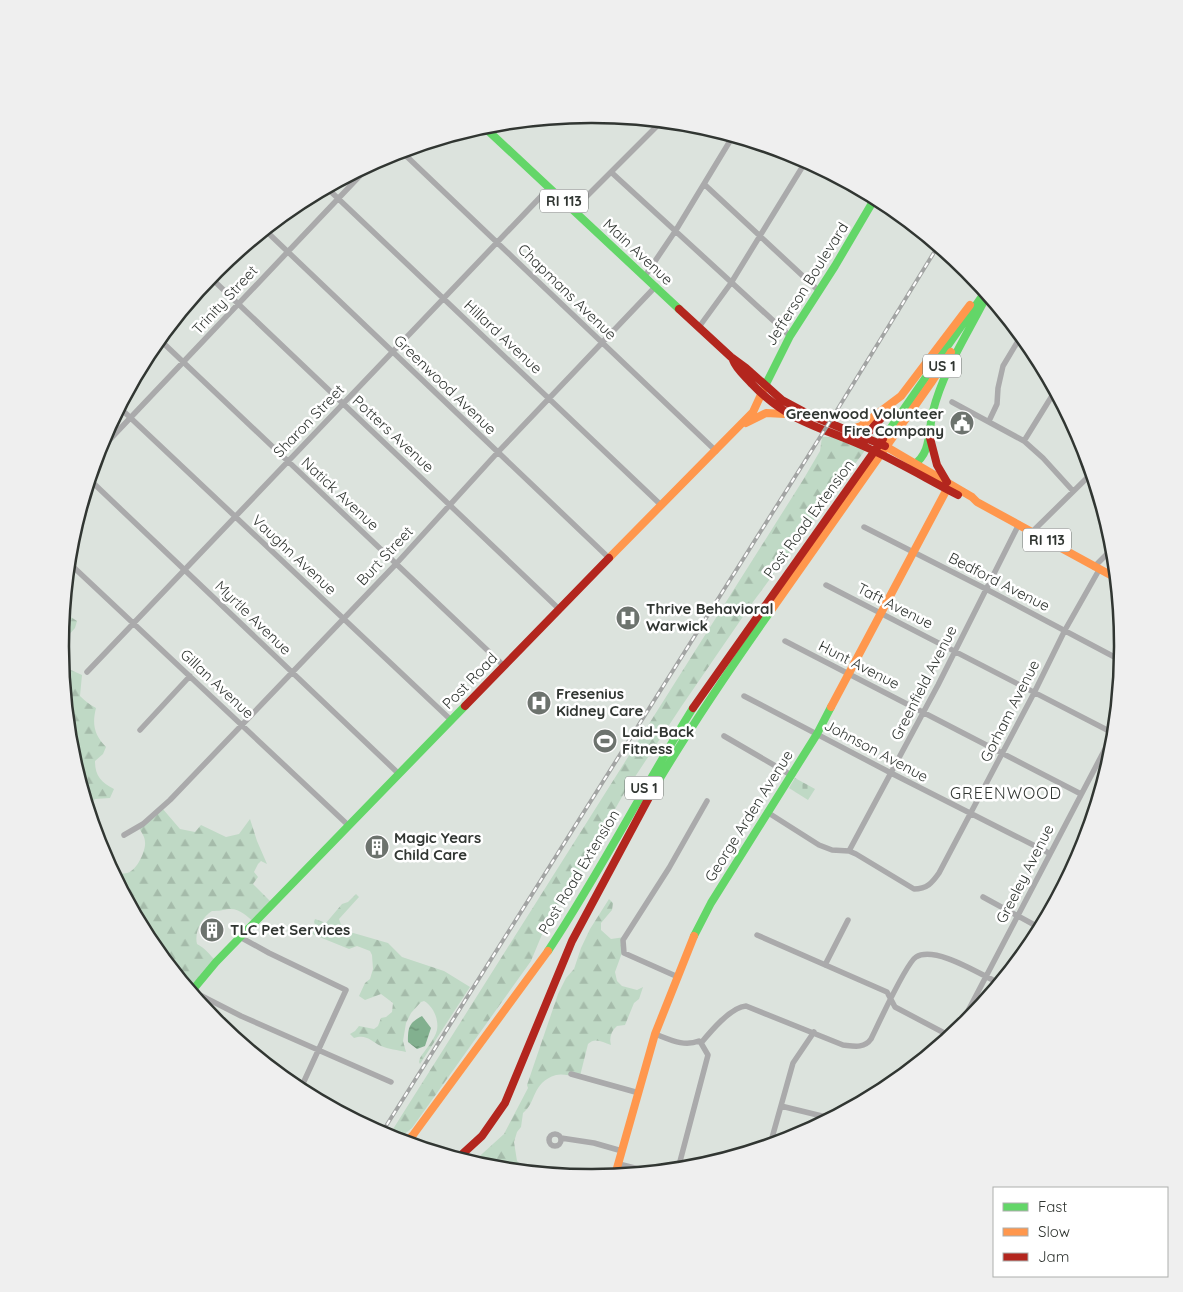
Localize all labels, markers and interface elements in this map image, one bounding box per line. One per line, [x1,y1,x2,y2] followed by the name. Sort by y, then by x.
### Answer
[540,190,588,212] road number: RI 113
[599,214,677,289] street label: Main Avenue
[761,219,852,349] street label: Jefferson Boulevard
[514,240,621,344] street label: Chapmans Avenue
[188,261,261,338] street label: Trinity Street
[460,296,546,378] street label: Hillard Avenue
[390,331,501,438] street label: Greenwood Avenue
[923,354,961,378] road number: US 1
[269,380,348,461] street label: Sharon Street
[349,391,438,476] street label: Potters Avenue
[786,404,944,440] place label: Greenwood Volunteer Fire Company
[949,410,975,436] public building icon: Greenwood Volunteer Fire Company
[297,453,383,535] street label: Natick Avenue
[759,456,858,582] street label: Post Road Extension
[248,510,341,599] street label: Vaughn Avenue
[352,522,417,589] street label: Burt Street
[1023,528,1071,552] road number: RI 113
[945,548,1053,615] street label: Bedford Avenue
[211,576,296,659] street label: Myrtle Avenue
[854,578,936,633] street label: Taft Avenue
[646,599,773,635] place label: Thrive Behavioral Warwick
[615,605,641,631] hospital icon: Thrive Behavioral Warwick
[886,622,961,743] street label: Greenfield Avenue
[815,636,903,693] street label: Hunt Avenue
[177,645,258,723] street label: Gillan Avenue
[438,648,501,713] street label: Post Road
[976,657,1043,765] street label: Gorham Avenue
[556,684,644,720] place label: Fresenius Kidney Care
[526,690,552,716] hospital icon: Fresenius Kidney Care
[821,715,931,786] street label: Johnson Avenue
[622,722,694,758] place label: Laid-Back Fitness
[592,728,618,754] sports icon: Laid-Back Fitness
[700,746,797,885] street label: George Arden Avenue
[625,776,663,800] road number: US 1
[950,783,1062,803] district label: GREENWOOD
[534,806,623,938] street label: Post Road Extension
[991,821,1058,926] street label: Greeley Avenue
[394,828,481,864] place label: Magic Years Child Care
[364,834,390,860] building icon: Magic Years Child Care
[199,917,225,943] building icon: TLC Pet Services
[230,920,350,939] place label: TLC Pet Services
[993,1187,1168,1277] legend
[1038,1197,1067,1216] text: Fast
[1038,1222,1070,1241] text: Slow
[1038,1247,1069,1266] text: Jam

